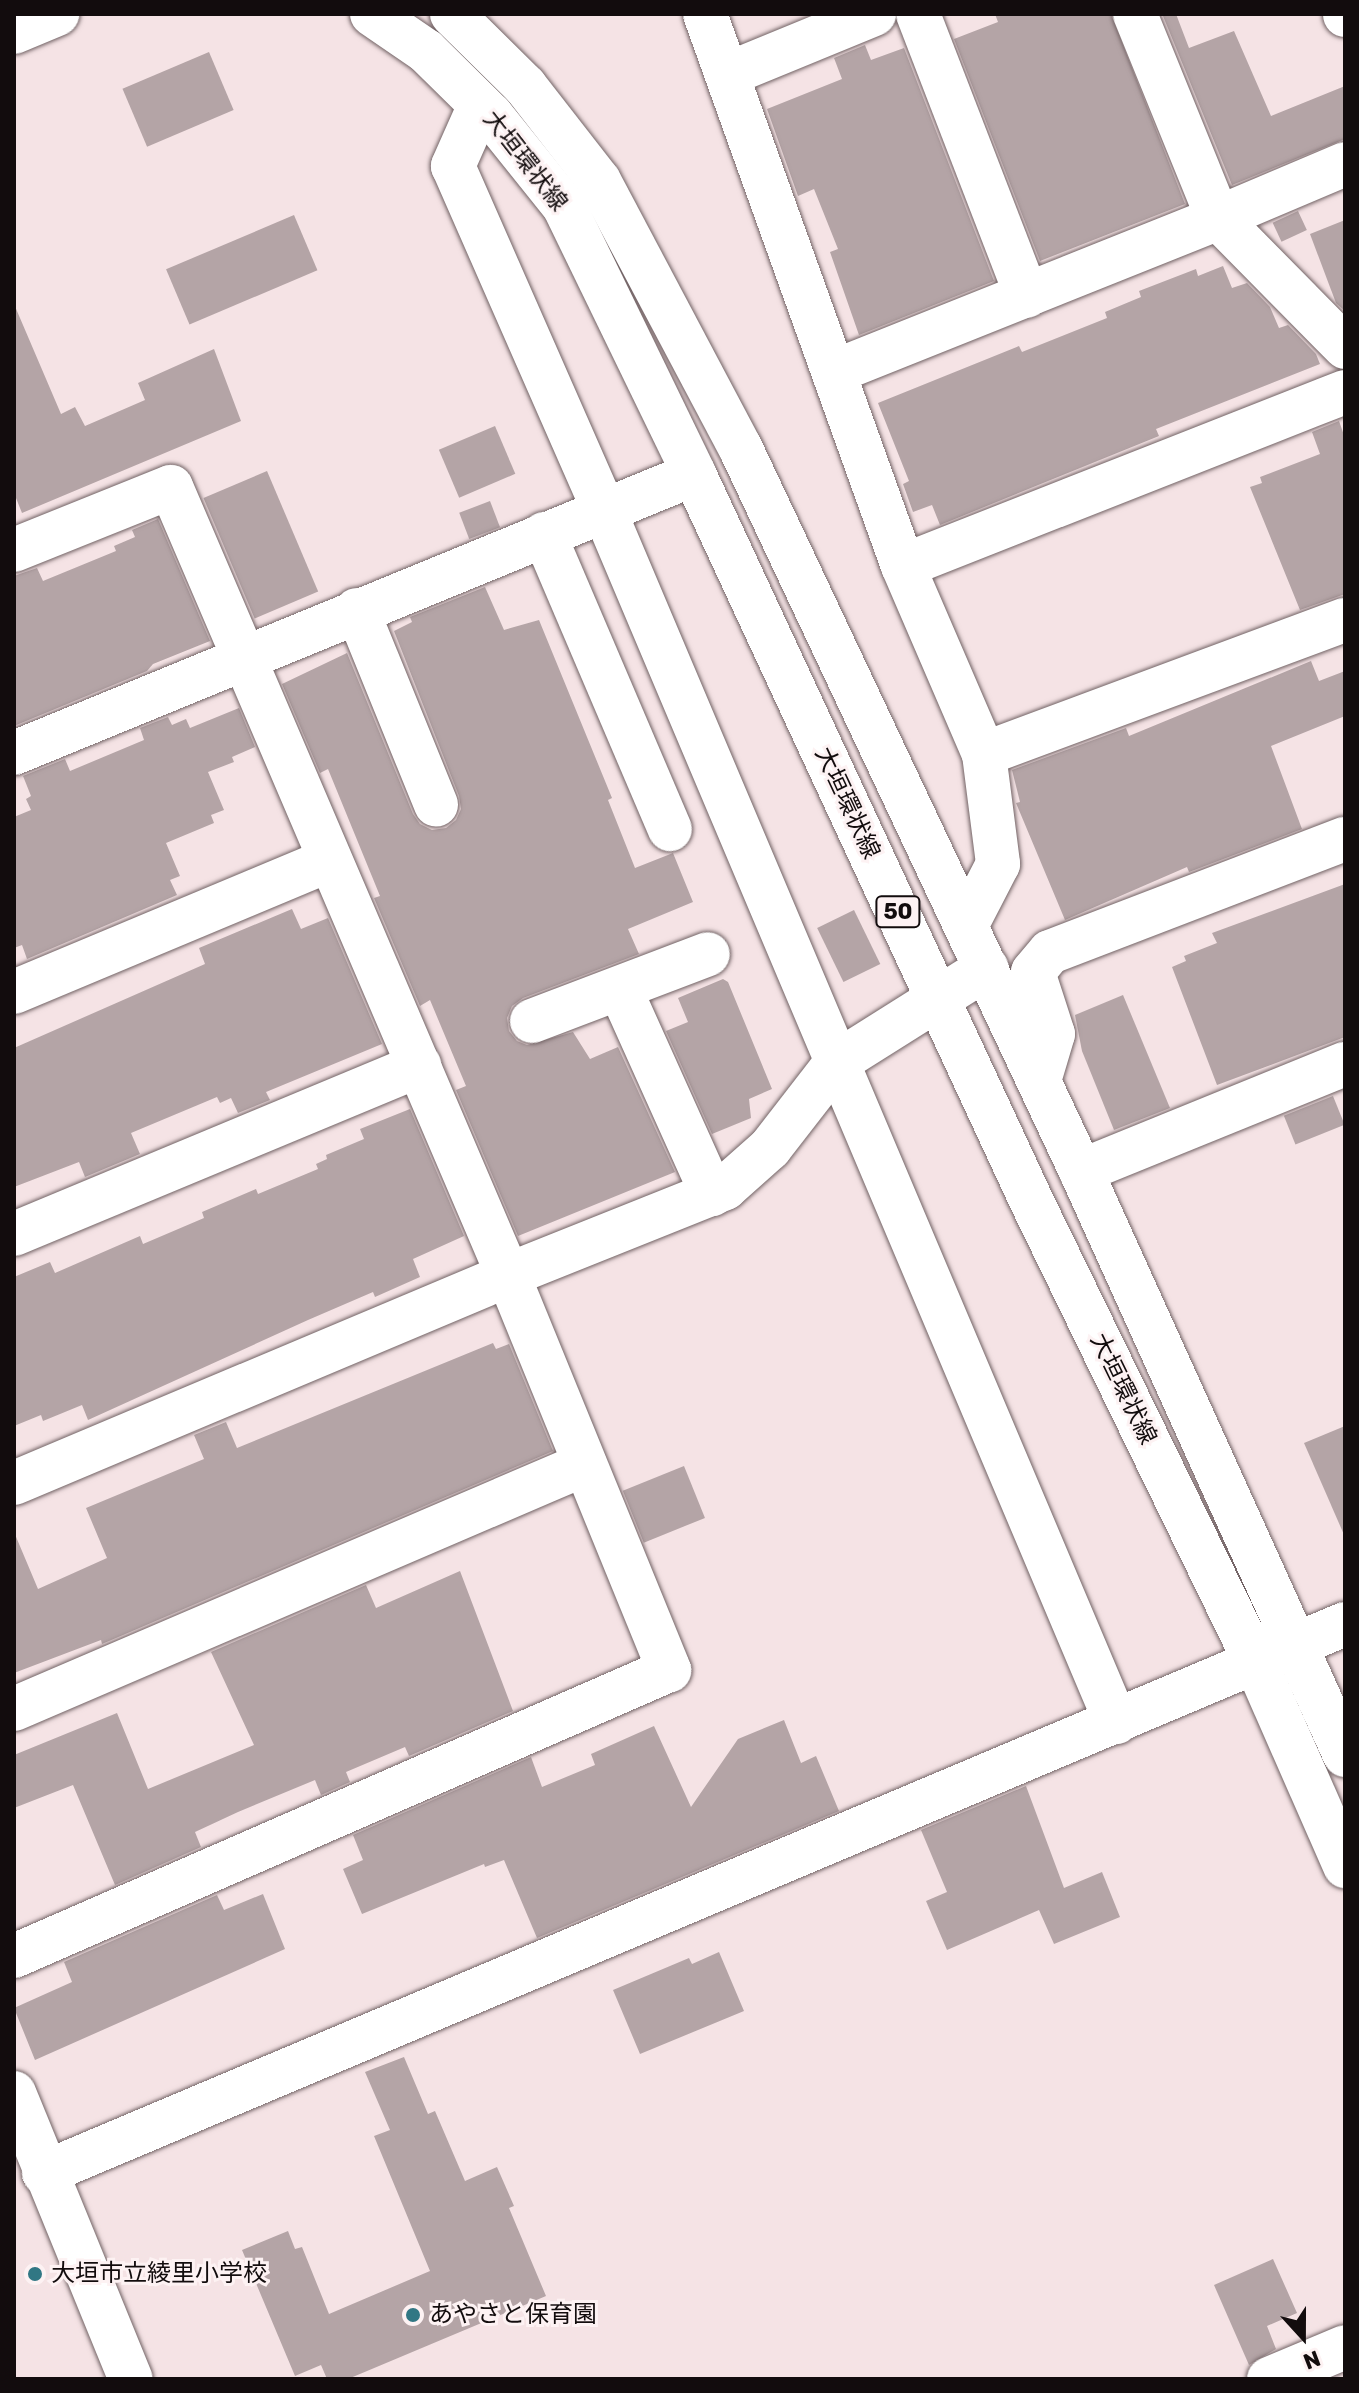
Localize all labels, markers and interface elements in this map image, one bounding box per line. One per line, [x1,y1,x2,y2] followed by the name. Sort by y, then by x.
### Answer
[477,105,573,217] street label: 大垣環状線
[809,743,885,863] street label: 大垣環状線
[874,894,922,930] road number: 50
[1084,1329,1162,1449] street label: 大垣環状線
[51,2260,267,2288] place label: 大垣市立綾里小学校
[26,2265,44,2283] marker: 大垣市立綾里小学校
[1263,2297,1343,2377] north arrow
[429,2301,597,2329] place label: あやさと保育園
[404,2306,422,2324] marker: あやさと保育園
[1300,2344,1324,2375] text: N

